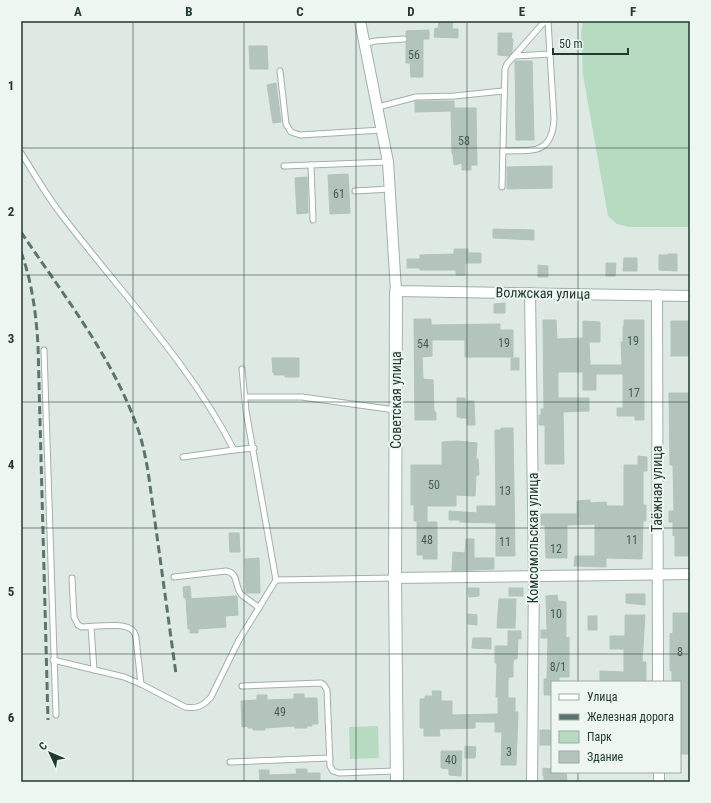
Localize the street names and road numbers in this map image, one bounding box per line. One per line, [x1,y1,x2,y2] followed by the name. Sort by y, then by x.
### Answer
[496,284,590,302] street label: Волжская улица
[388,351,404,449] street label: Советская улица
[649,446,665,532] street label: Таёжная улица
[525,473,541,603] street label: Комсомольская улица

